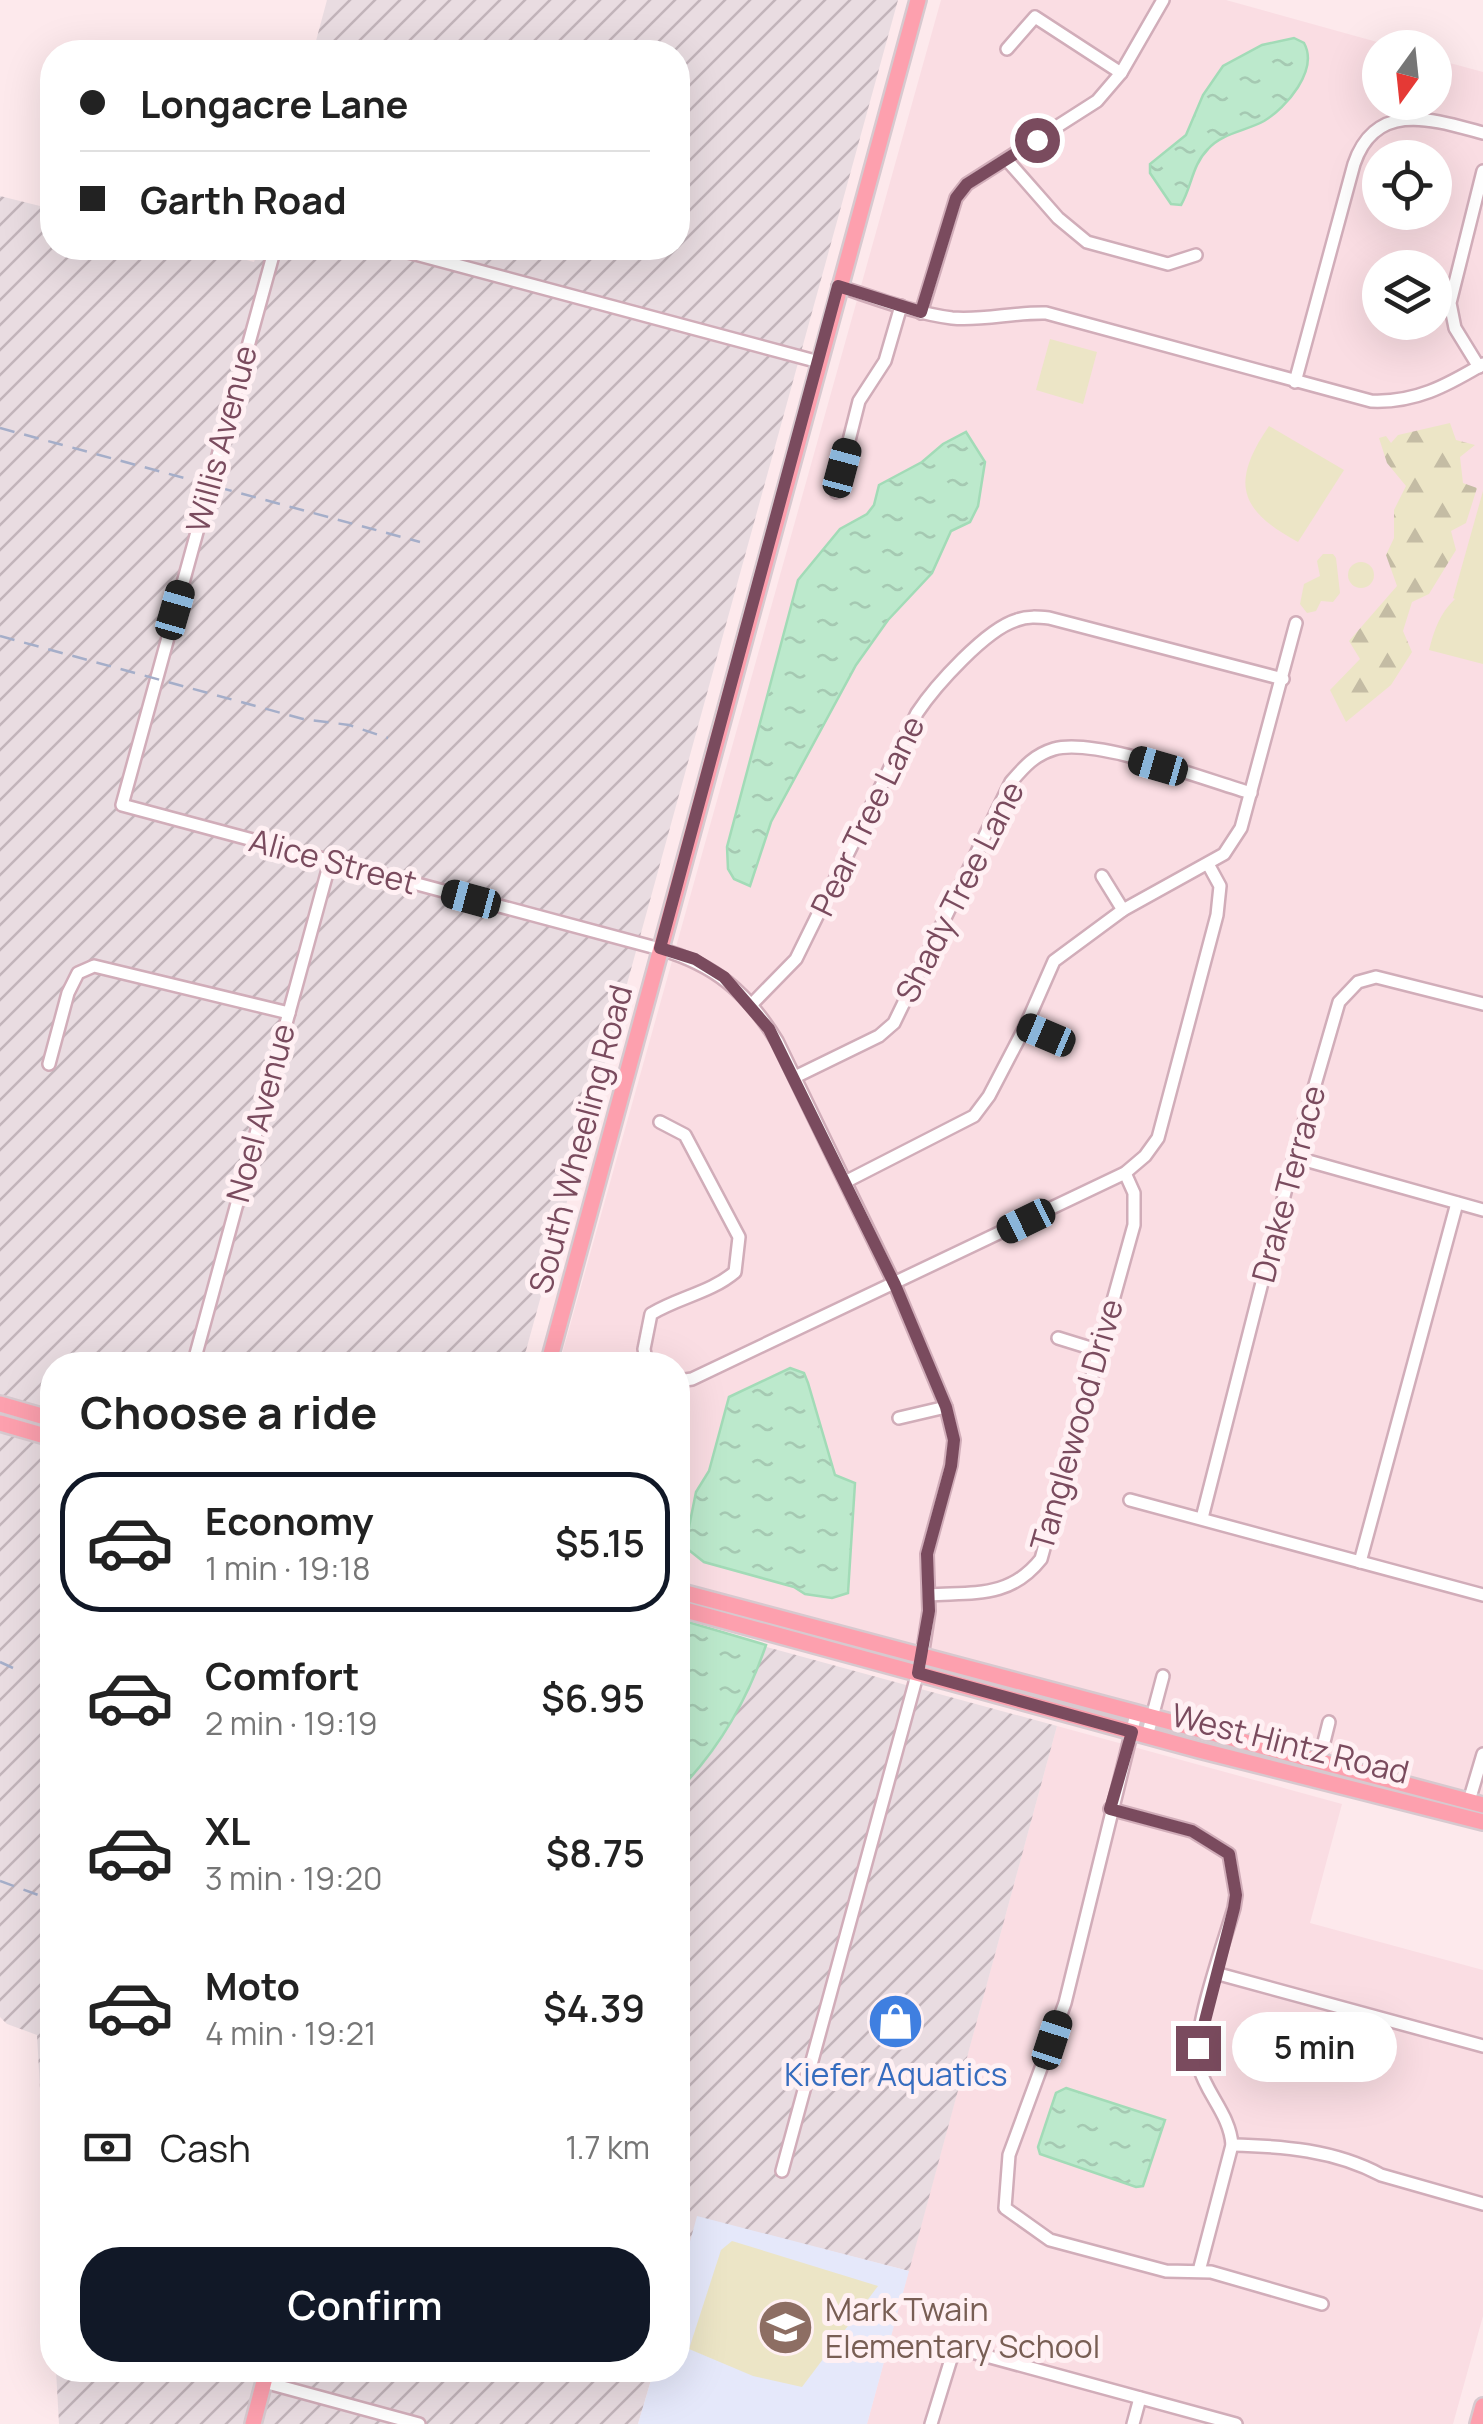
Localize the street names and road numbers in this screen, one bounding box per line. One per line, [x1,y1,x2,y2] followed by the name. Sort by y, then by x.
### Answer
[175,340,267,537] street label: Willis Avenue
[800,708,935,923] street label: Pear Tree Lane
[884,773,1034,1010] street label: Shady Tree Lane
[245,818,422,904] street label: Alice Street
[518,980,642,1298] street label: South Wheeling Road
[215,1019,305,1207] street label: Noel Avenue
[1241,1080,1335,1287] street label: Drake Terrace
[1019,1294,1133,1556] street label: Tanglewood Drive
[1167,1692,1414,1794] street label: West Hintz Road

